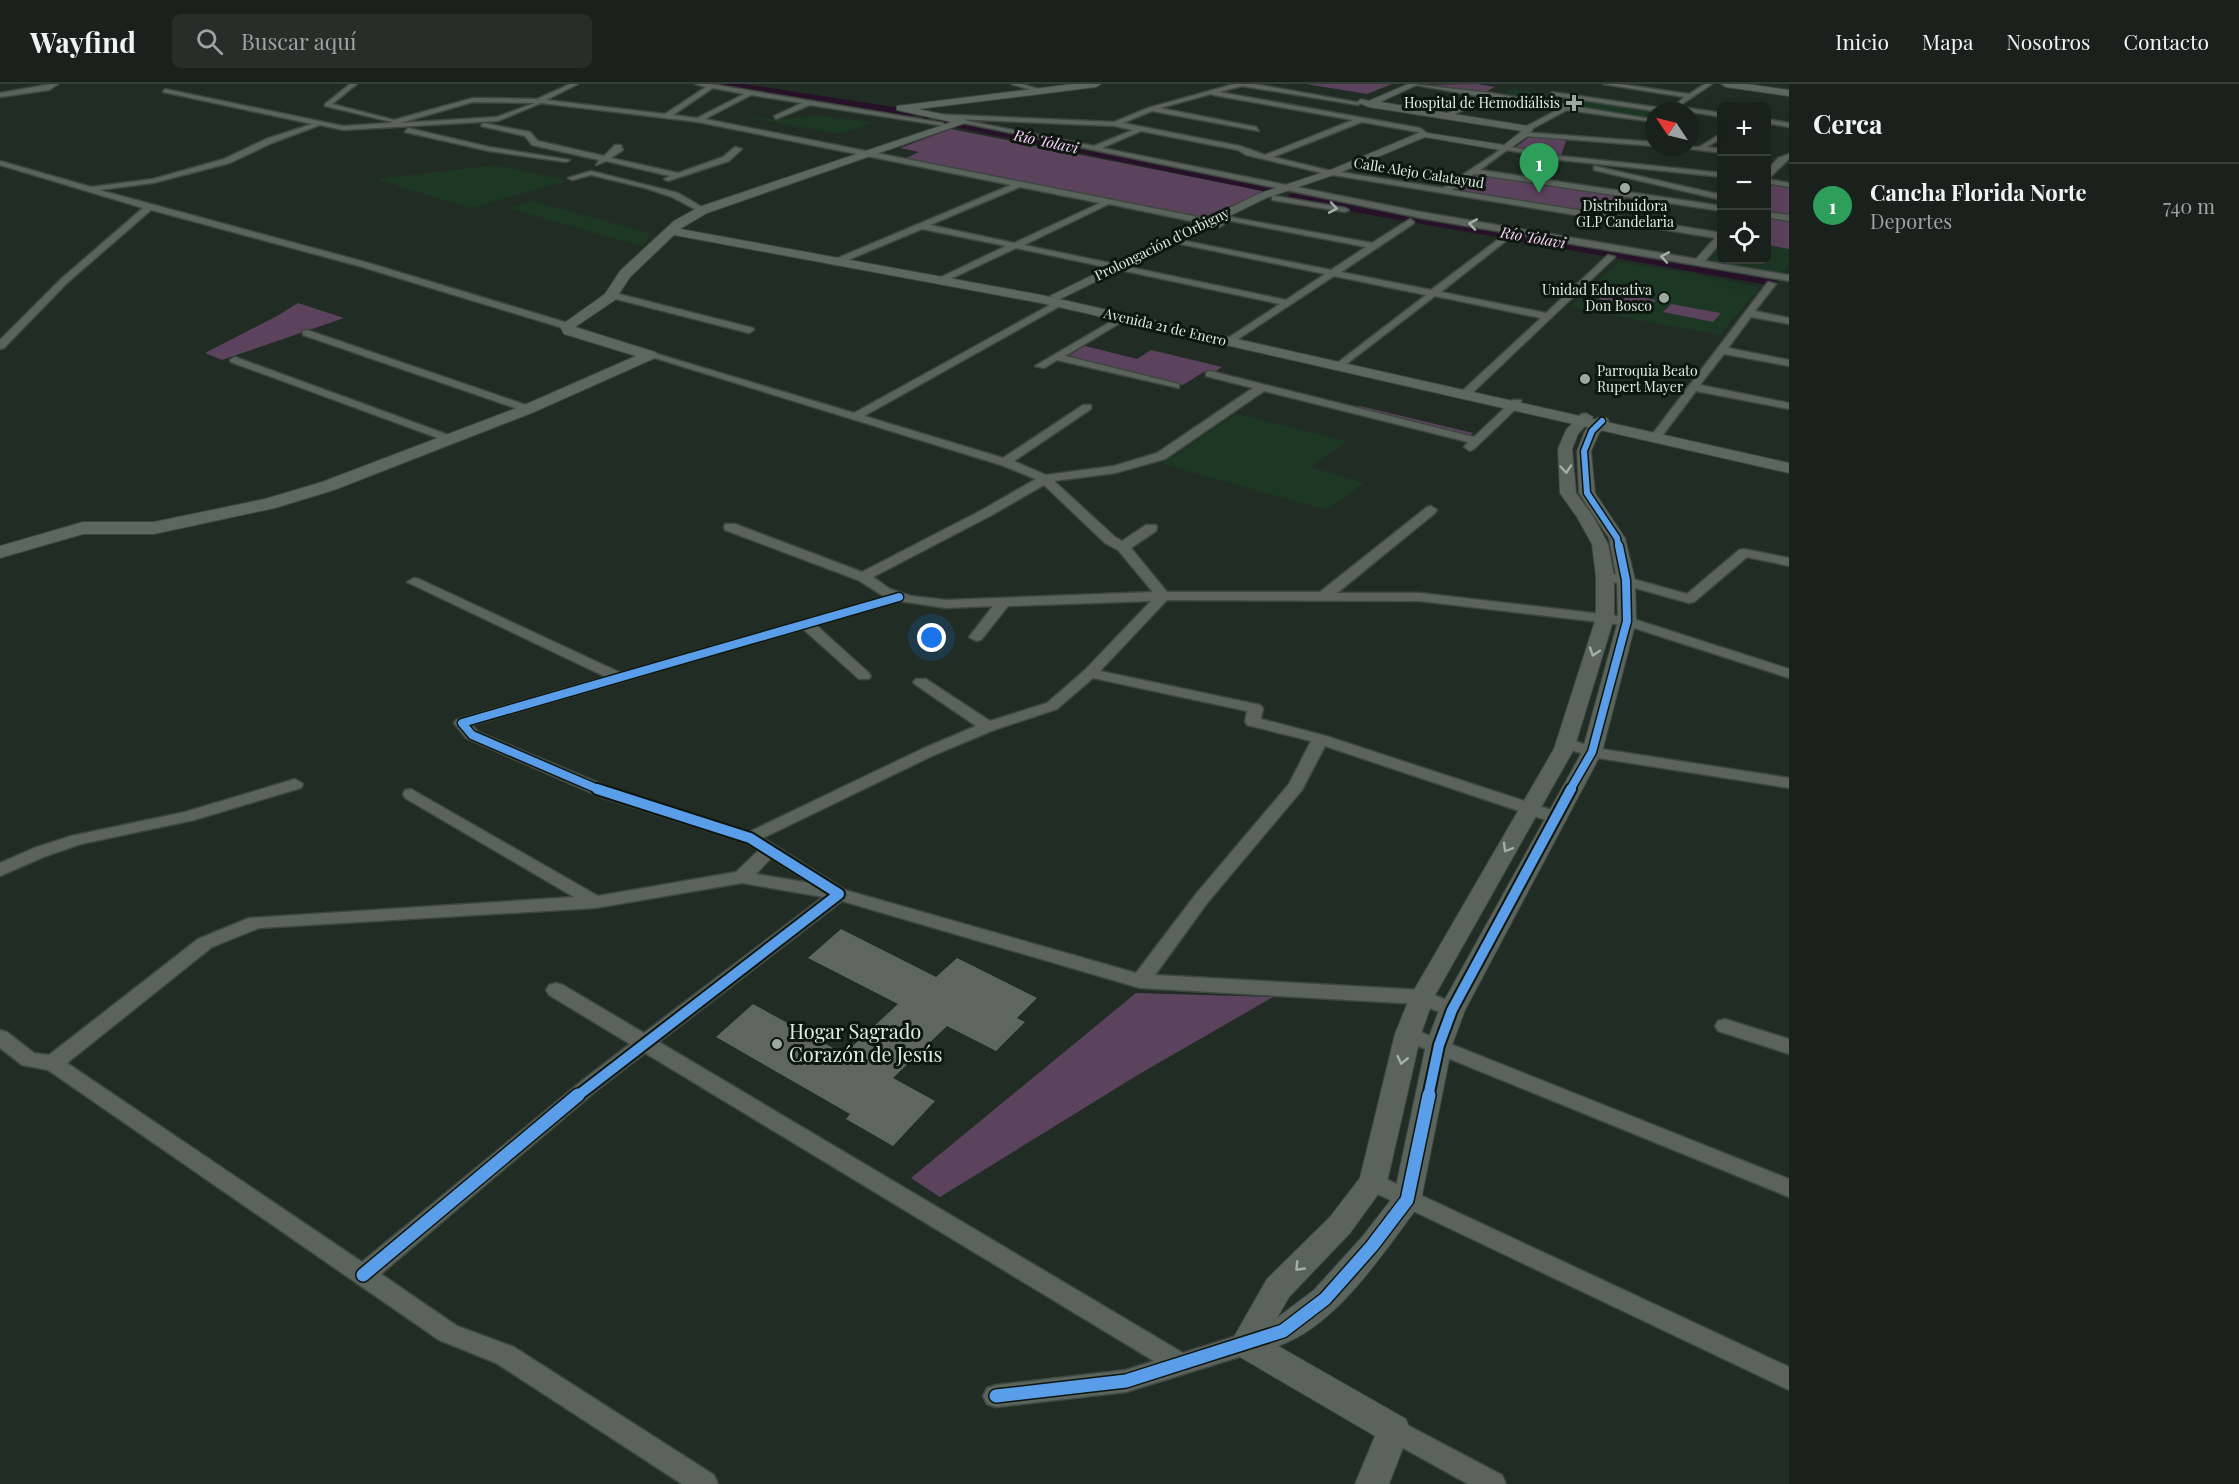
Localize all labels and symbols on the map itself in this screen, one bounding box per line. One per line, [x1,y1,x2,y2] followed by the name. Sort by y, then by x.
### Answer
[1404,93,1560,112] place label: Hospital de Hemodiálisis
[1565,94,1583,112] marker: Hospital de Hemodiálisis
[1645,102,1699,156] north arrow
[1011,124,1081,158] water label: Río Tolavi
[1520,144,1558,193] pin: 1
[1352,153,1486,192] street label: Calle Alejo Calatayud
[1618,181,1632,195] marker: Distribuidora GLP Candelaria
[1576,196,1674,231] place label: Distribuidora GLP Candelaria
[1328,201,1338,214] one-way arrow
[1091,203,1232,284] street label: Prolongación d'Orbigny
[1468,218,1477,230] one-way arrow
[1498,221,1568,253] water label: Río Tolavi
[1660,251,1669,263] one-way arrow
[1542,280,1652,315] place label: Unidad Educativa Don Bosco
[1657,291,1671,305] marker: Unidad Educativa Don Bosco
[1101,303,1229,350] street label: Avenida 21 de Enero
[1597,361,1698,396] place label: Parroquia Beato Rupert Mayer
[1578,372,1592,386] marker: Parroquia Beato Rupert Mayer
[1559,464,1572,473] one-way arrow
[917,623,946,652] your location
[1589,646,1602,657] one-way arrow
[1503,842,1514,852] one-way arrow
[789,1017,942,1067] place label: Hogar Sagrado Corazón de Jesús
[770,1037,784,1051] marker: Hogar Sagrado Corazón de Jesús
[1397,1054,1410,1064] one-way arrow
[1295,1260,1306,1270] one-way arrow

